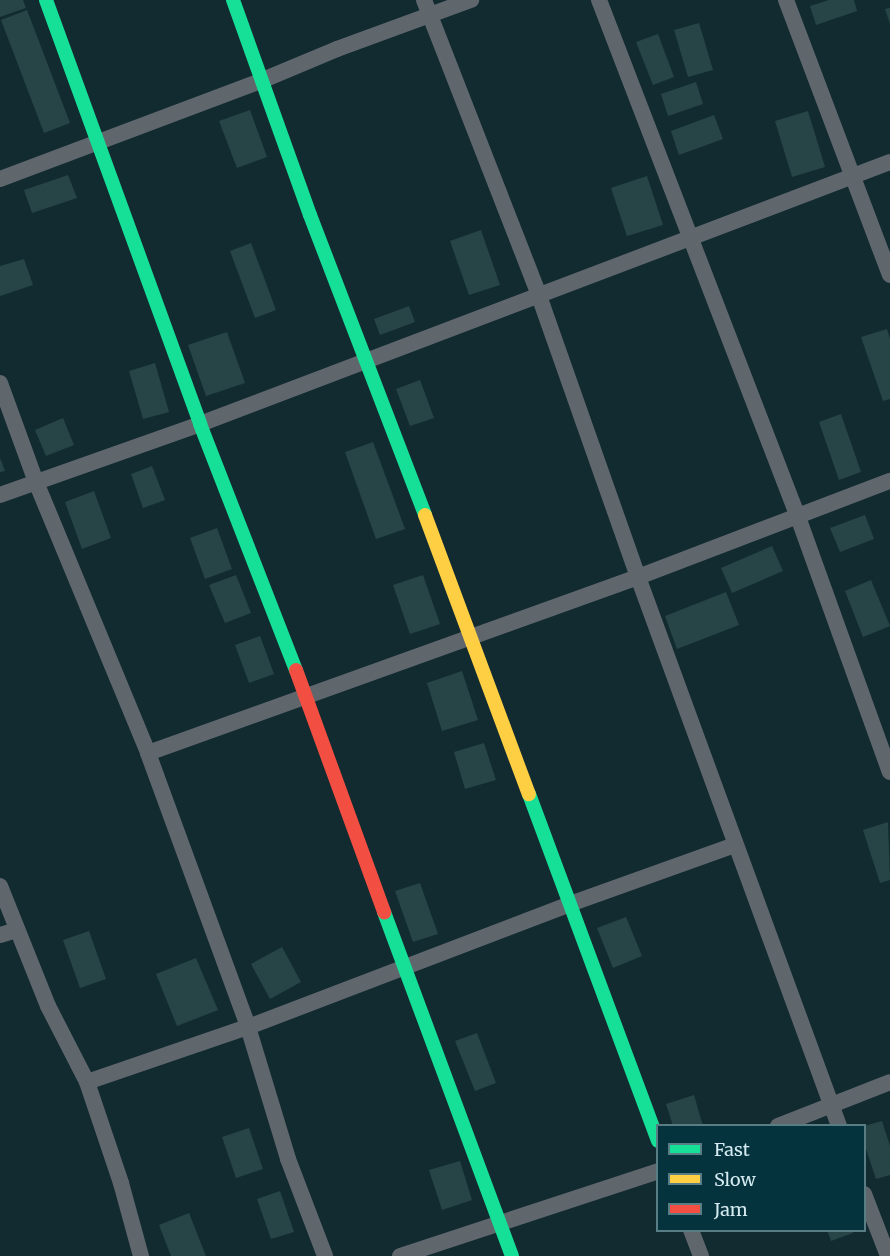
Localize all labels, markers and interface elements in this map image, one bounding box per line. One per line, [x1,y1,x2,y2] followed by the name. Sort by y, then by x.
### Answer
[656,1124,866,1232] legend
[714,1138,750,1161] text: Fast
[714,1168,756,1191] text: Slow
[714,1198,748,1221] text: Jam

